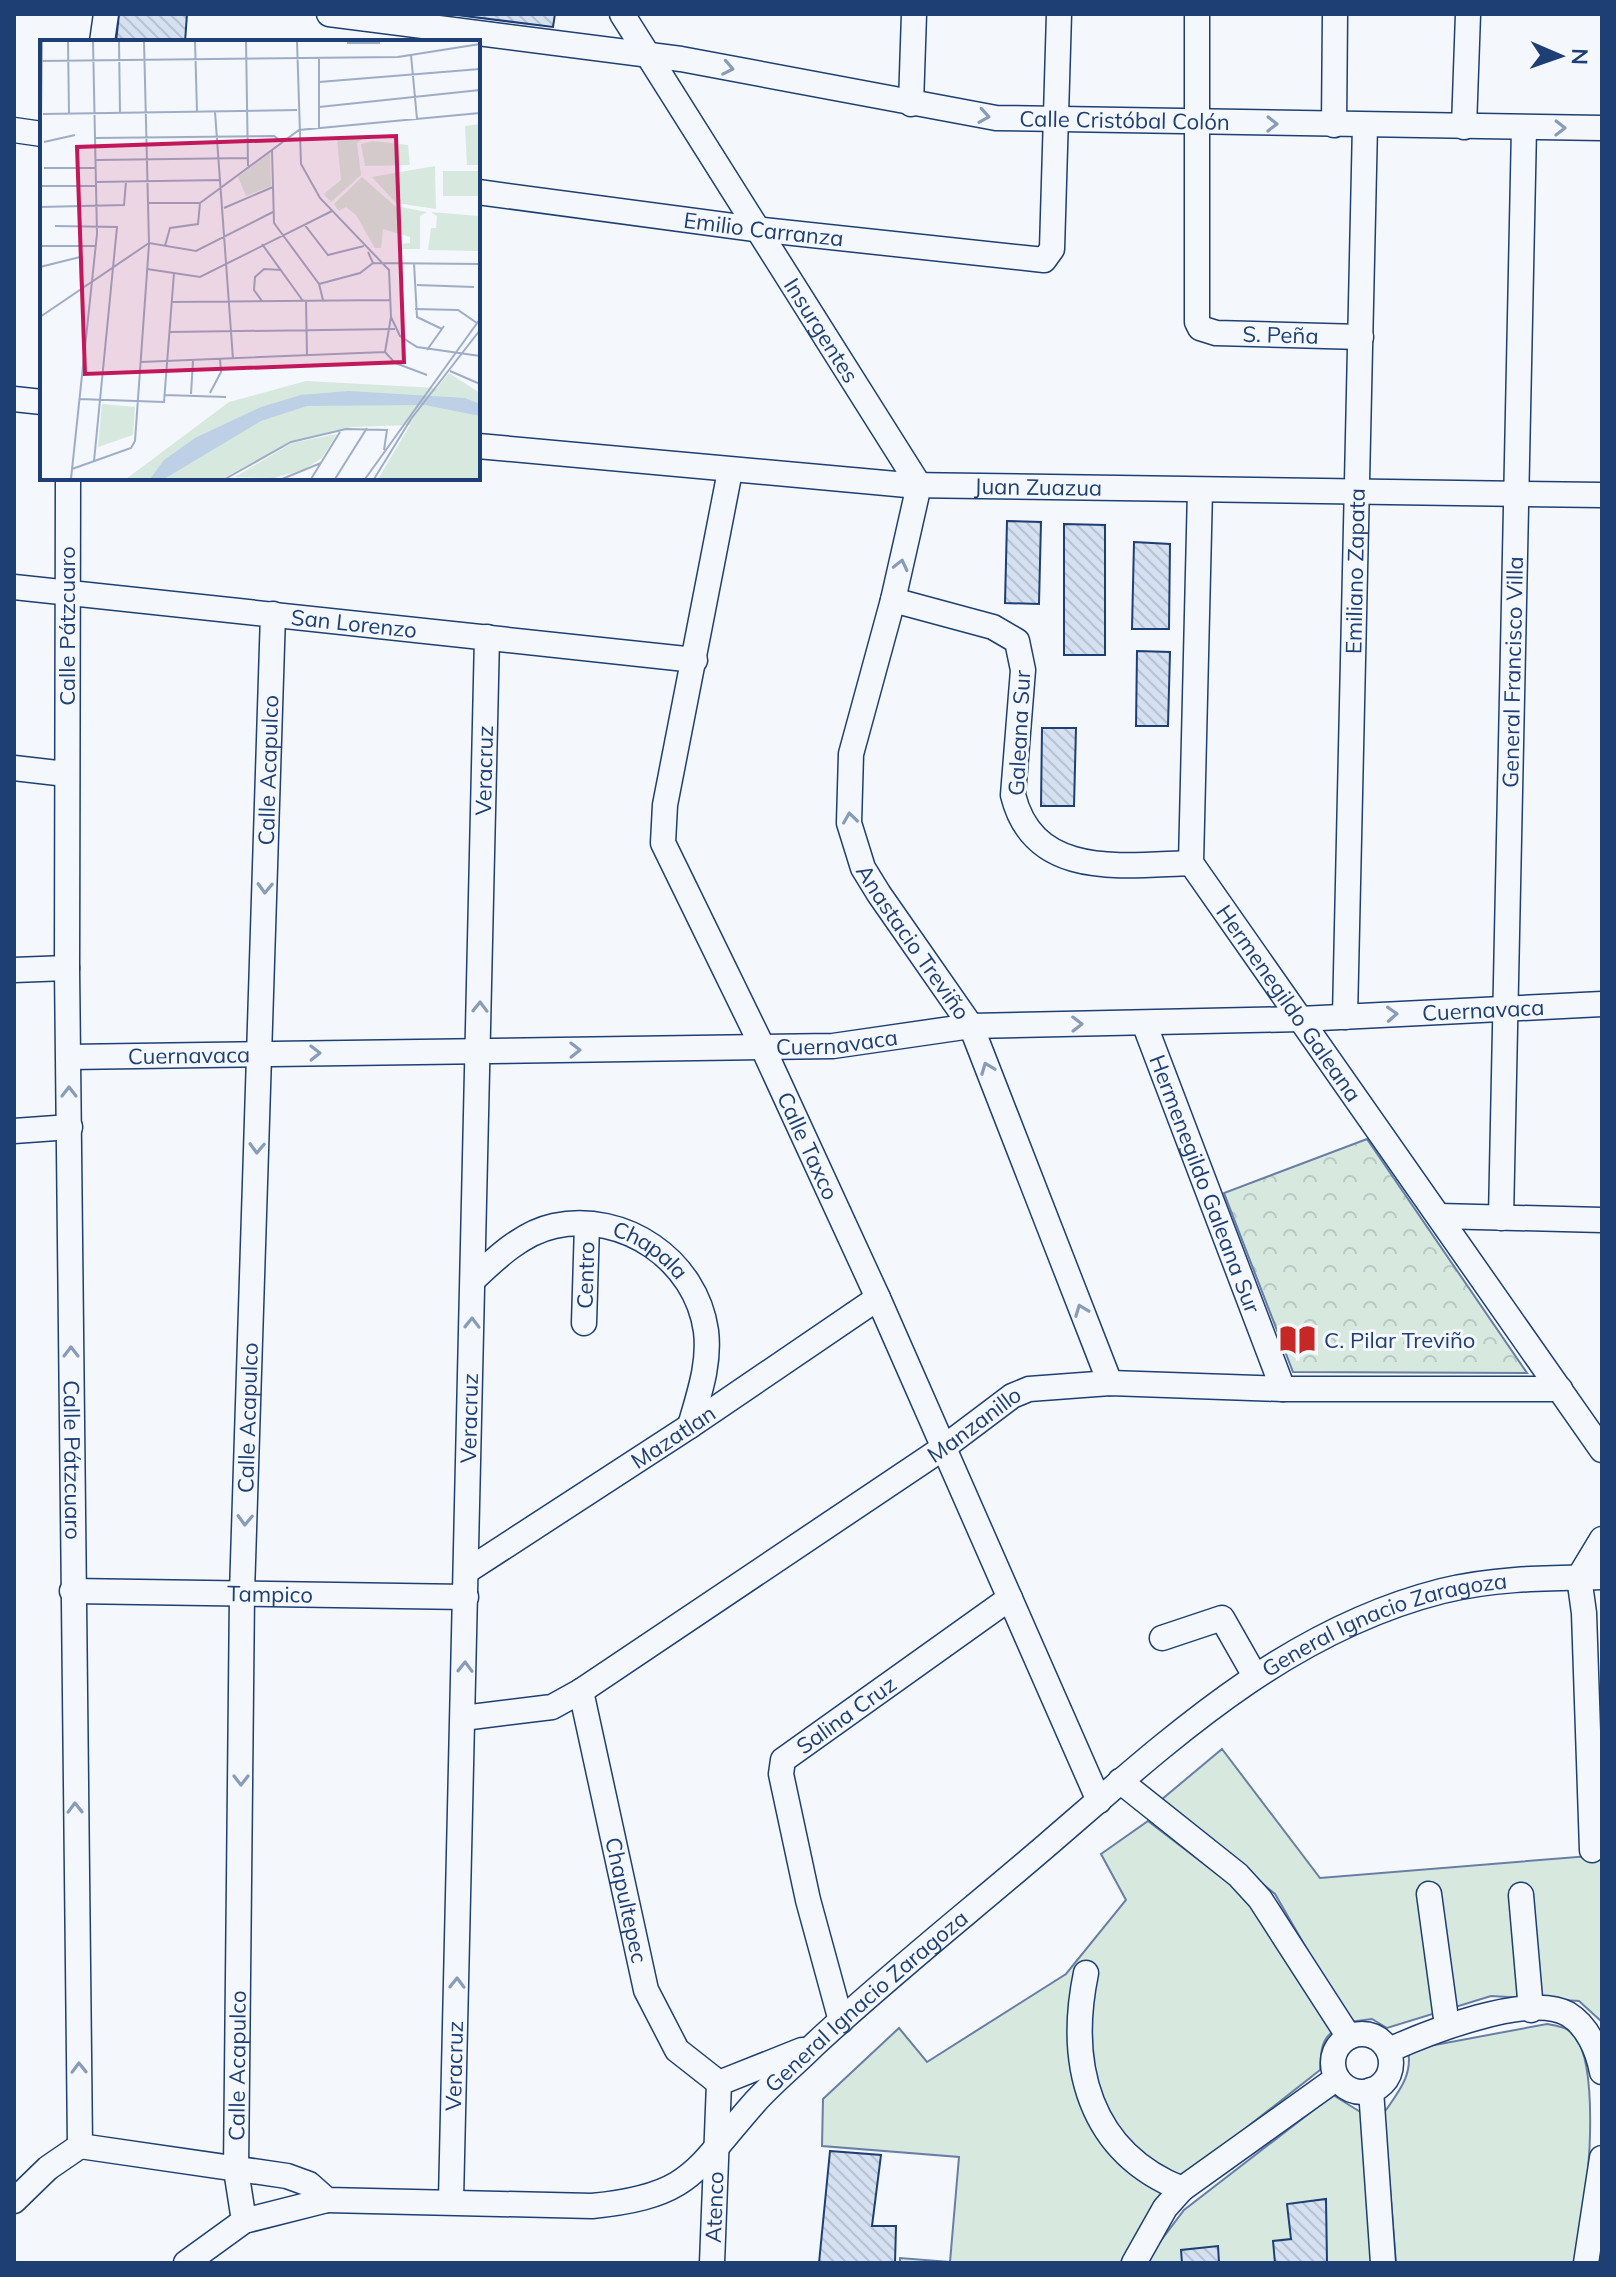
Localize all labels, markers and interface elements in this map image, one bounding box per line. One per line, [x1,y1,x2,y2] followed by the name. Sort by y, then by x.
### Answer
[1520,16,1600,96] north arrow
[40,40,480,480] inset map
[1566,48,1594,65] text: N
[722,59,735,76] one-way arrow
[1019,104,1230,136] street label: Calle Cristóbal Colón
[977,106,991,123] one-way arrow
[1266,115,1279,133] one-way arrow
[1554,119,1567,137] one-way arrow
[682,206,845,252] street label: Emilio Carranza
[778,273,865,388] street label: Insurgentes
[1242,320,1319,350] street label: S. Peña
[974,472,1102,502] street label: Juan Zuazua
[1339,488,1371,654] street label: Emiliano Zapata
[53,546,81,706] street label: Calle Pátzcuaro
[1496,556,1529,788] street label: General Francisco Villa
[892,559,909,572] one-way arrow
[290,603,418,644] street label: San Lorenzo
[1002,669,1036,797] street label: Galeana Sur
[252,694,284,846] street label: Calle Acapulco
[469,725,499,816] street label: Veracruz
[842,811,859,825] one-way arrow
[850,859,976,1025] street label: Anastacio Treviño
[256,882,274,895] one-way arrow
[1210,899,1368,1107] street label: Hermenegildo Galeana
[1421,993,1545,1027] street label: Cuernavaca
[471,1000,489,1013] one-way arrow
[1386,1006,1399,1023] one-way arrow
[1071,1015,1084,1033] one-way arrow
[776,1023,899,1061] street label: Cuernavaca
[128,1040,250,1070] street label: Cuernavaca
[569,1041,582,1059] one-way arrow
[309,1044,322,1062] one-way arrow
[1143,1051,1267,1317] street label: Hermenegildo Galeana Sur
[980,1062,997,1076] one-way arrow
[61,1085,78,1098] one-way arrow
[771,1087,845,1204] street label: Calle Taxco
[249,1142,266,1155] one-way arrow
[609,1215,694,1285] street label: Chapala
[570,1241,600,1309] street label: Centro
[1074,1304,1091,1318] one-way arrow
[464,1316,481,1329] one-way arrow
[1279,1321,1317,1359] library icon: C. Pilar Treviño
[1324,1326,1475,1354] place label: C. Pilar Treviño
[231,1342,264,1493] street label: Calle Acapulco
[62,1345,80,1358] one-way arrow
[454,1373,484,1464] street label: Veracruz
[58,1380,87,1540] street label: Calle Pátzcuaro
[922,1380,1025,1469] street label: Manzanillo
[626,1399,721,1475] street label: Mazatlan
[236,1514,253,1527] one-way arrow
[1256,1567,1508,1683] street label: General Ignacio Zaragoza
[227,1579,313,1609] street label: Tampico
[456,1660,473,1673] one-way arrow
[791,1670,902,1760] street label: Salina Cruz
[232,1774,250,1787] one-way arrow
[66,1801,84,1814] one-way arrow
[599,1835,654,1966] street label: Chapultepec
[759,1904,973,2098] street label: General Ignacio Zaragoza
[448,1976,465,1989] one-way arrow
[222,1990,252,2141] street label: Calle Acapulco
[439,2021,469,2111] street label: Veracruz
[70,2061,88,2074] one-way arrow
[699,2171,730,2243] street label: Atenco

